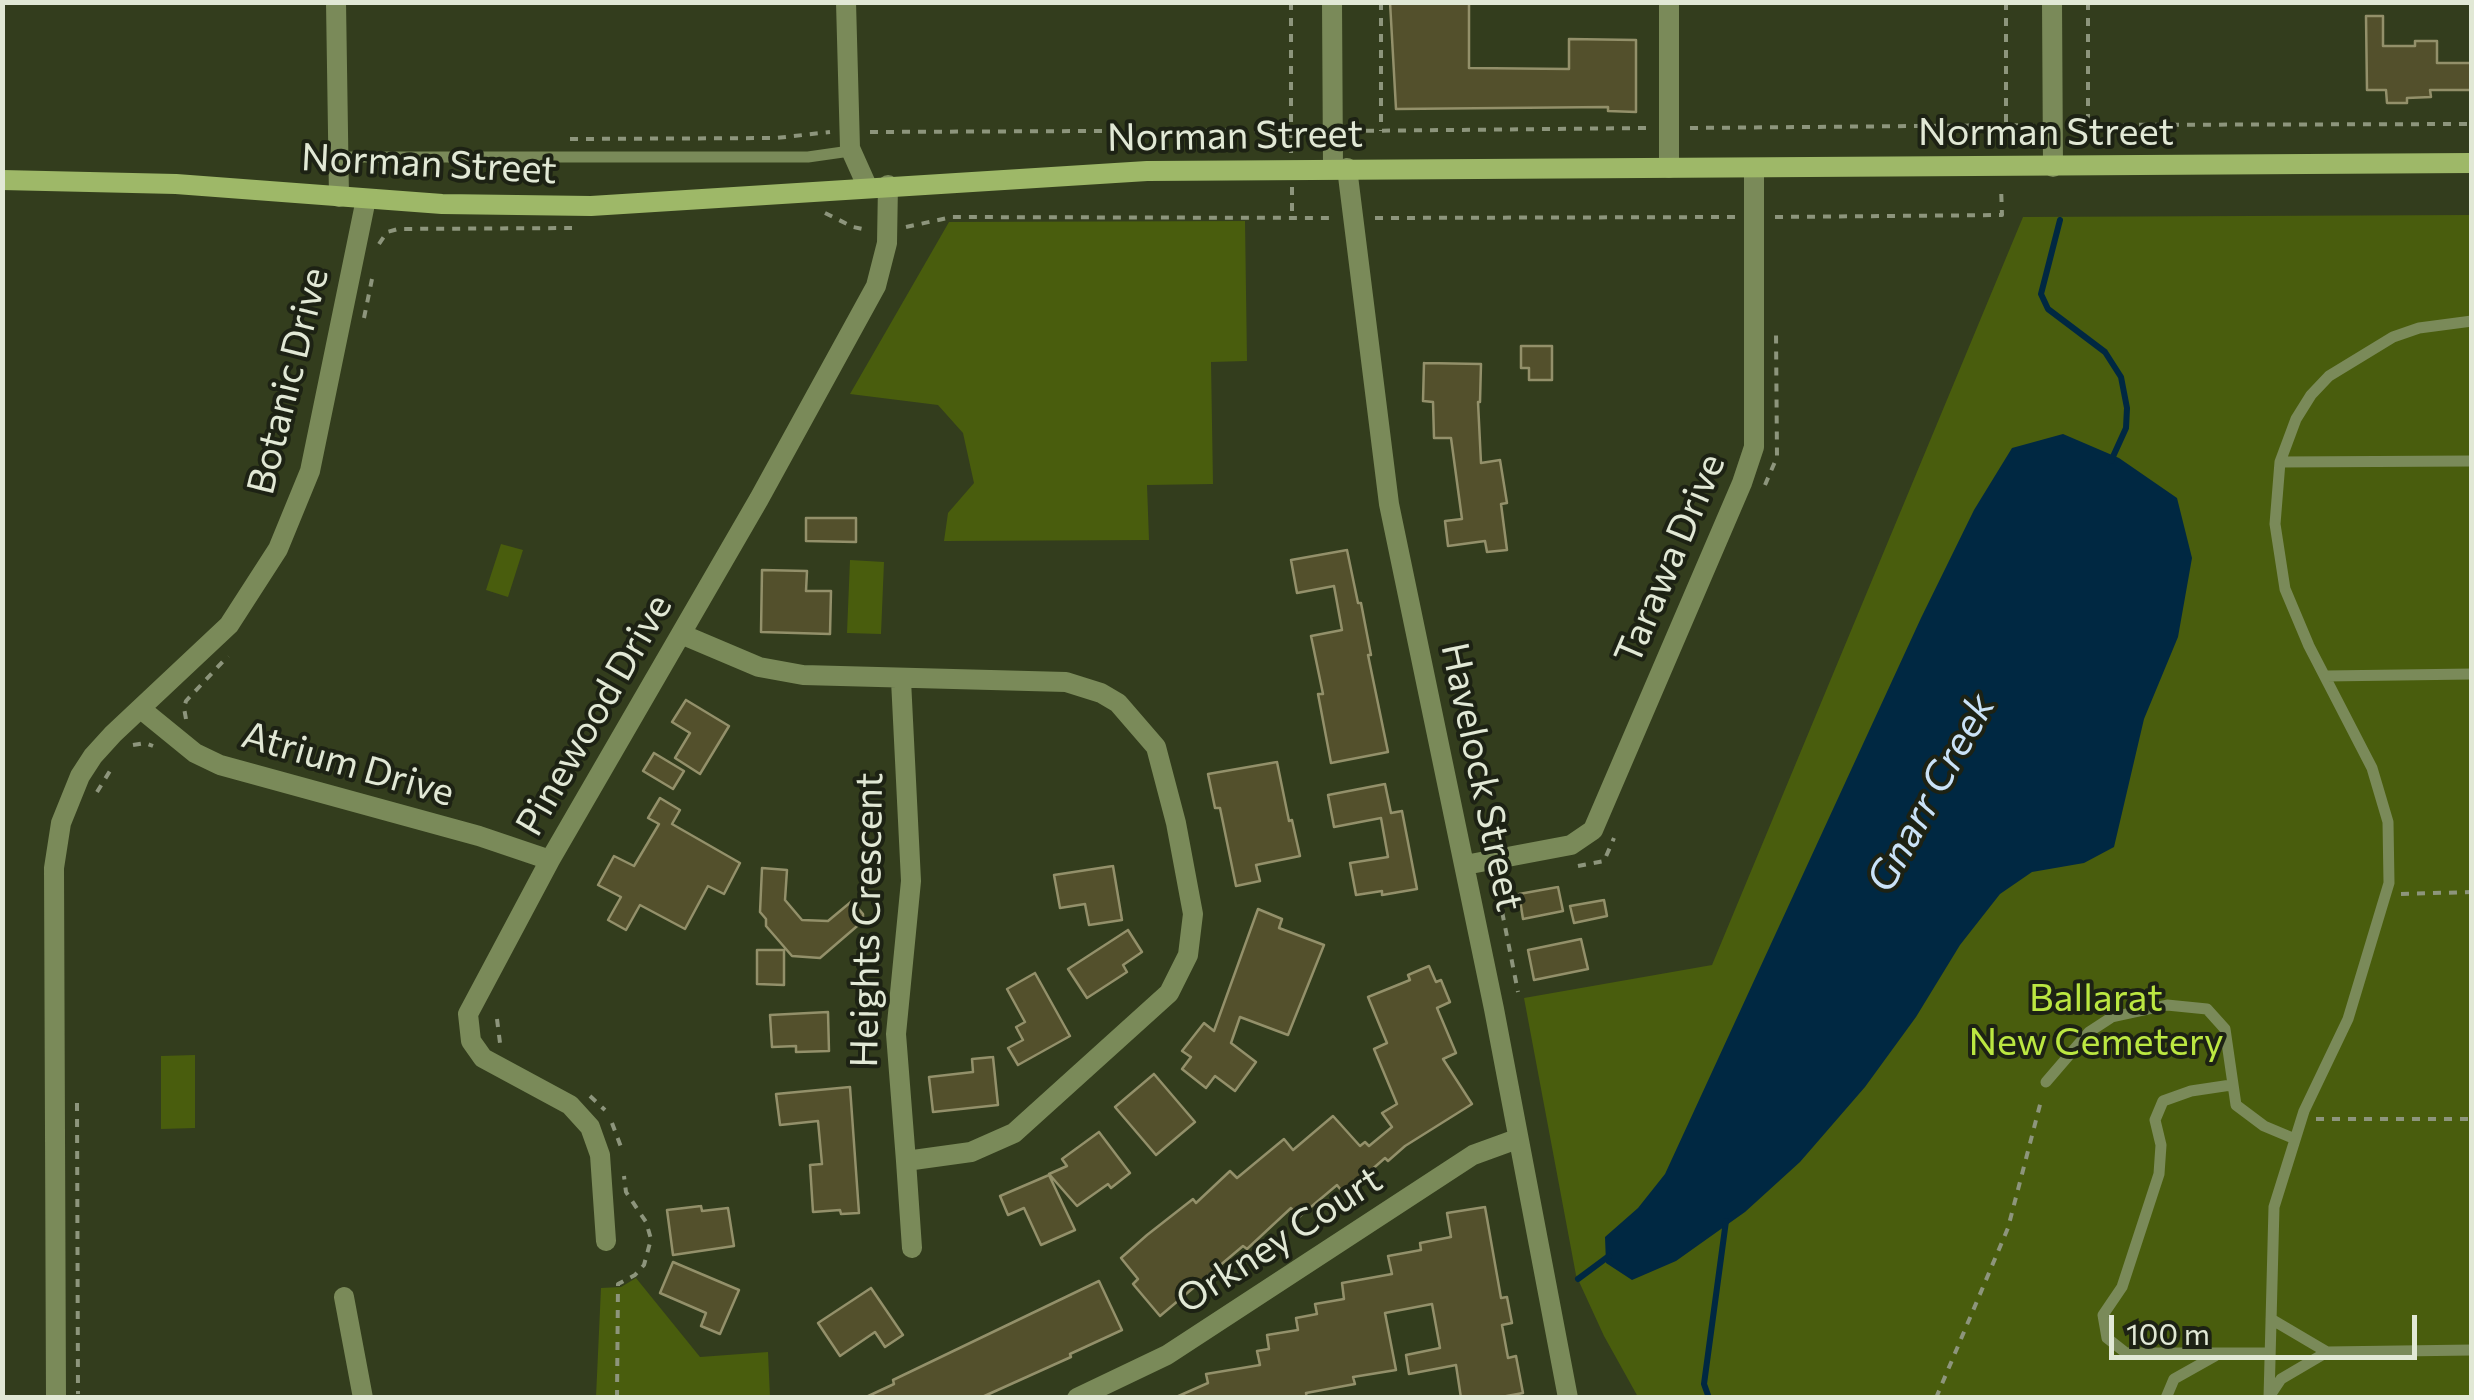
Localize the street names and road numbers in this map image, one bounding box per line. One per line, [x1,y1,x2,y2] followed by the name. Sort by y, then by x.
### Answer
[1918,109,2174,155] street label: Norman Street
[1107,111,1363,161] street label: Norman Street
[300,135,558,193] street label: Norman Street
[238,263,338,499] street label: Botanic Drive
[1605,447,1735,671] street label: Tarawa Drive
[506,586,682,844] street label: Pinewood Drive
[1431,639,1533,915] street label: Havelock Street
[237,712,459,816] street label: Atrium Drive
[842,772,892,1068] street label: Heights Crescent
[1168,1157,1390,1323] street label: Orkney Court

